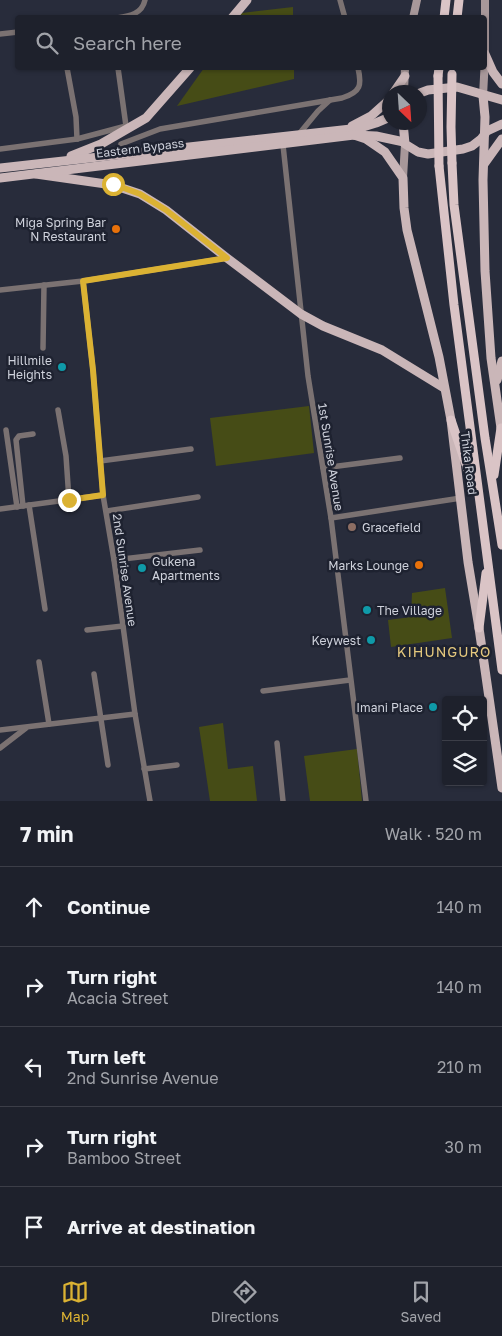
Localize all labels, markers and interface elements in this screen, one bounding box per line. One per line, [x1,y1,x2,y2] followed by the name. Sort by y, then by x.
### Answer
[15,15,487,70] search box
[33,29,61,57] icon: search
[73,31,182,54] text: Search here
[382,85,427,130] north arrow
[95,135,185,161] street label: Eastern Bypass
[102,173,125,196] route start
[15,215,106,244] place label: Miga Spring Bar N Restaurant
[110,223,122,235] marker: Miga Spring Bar N Restaurant
[7,353,52,382] place label: Hillmile Heights
[56,361,68,373] marker: Hillmile Heights
[315,402,347,512] street label: 1st Sunrise Avenue
[458,430,480,496] street label: Thika Road
[58,489,81,512] route end
[110,513,140,627] street label: 2nd Sunrise Avenue
[362,520,421,535] place label: Gracefield
[346,521,358,533] marker: Gracefield
[152,554,220,583] place label: Gukena Apartments
[328,558,409,573] place label: Marks Lounge
[413,559,425,571] marker: Marks Lounge
[136,562,148,574] marker: Gukena Apartments
[377,603,442,618] place label: The Village
[361,604,373,616] marker: The Village
[312,633,361,648] place label: Keywest
[365,634,377,646] marker: Keywest
[397,643,491,660] district label: KIHUNGURO
[442,696,487,786] map controls
[442,696,487,741] button: locate
[356,700,423,715] place label: Imani Place
[427,701,439,713] marker: Imani Place
[442,741,487,786] button: layers
[20,821,74,847] text: 7 min
[385,824,482,844] text: Walk · 520 m
[20,893,48,921] icon: ahead
[67,895,150,918] text: Continue
[436,897,482,917] text: 140 m
[67,965,157,988] text: Turn right
[20,973,48,1001] icon: right
[436,977,482,997] text: 140 m
[67,988,169,1008] text: Acacia Street
[67,1045,146,1068] text: Turn left
[20,1053,48,1081] icon: left
[437,1057,482,1077] text: 210 m
[67,1068,219,1088] text: 2nd Sunrise Avenue
[67,1125,157,1148] text: Turn right
[20,1133,48,1161] icon: right
[445,1137,482,1157] text: 30 m
[67,1148,181,1168] text: Bamboo Street
[20,1213,48,1241] icon: arrive
[67,1215,255,1238] text: Arrive at destination
[61,1278,89,1325] tab: Map
[211,1278,279,1325] tab: Directions
[400,1278,441,1325] tab: Saved

